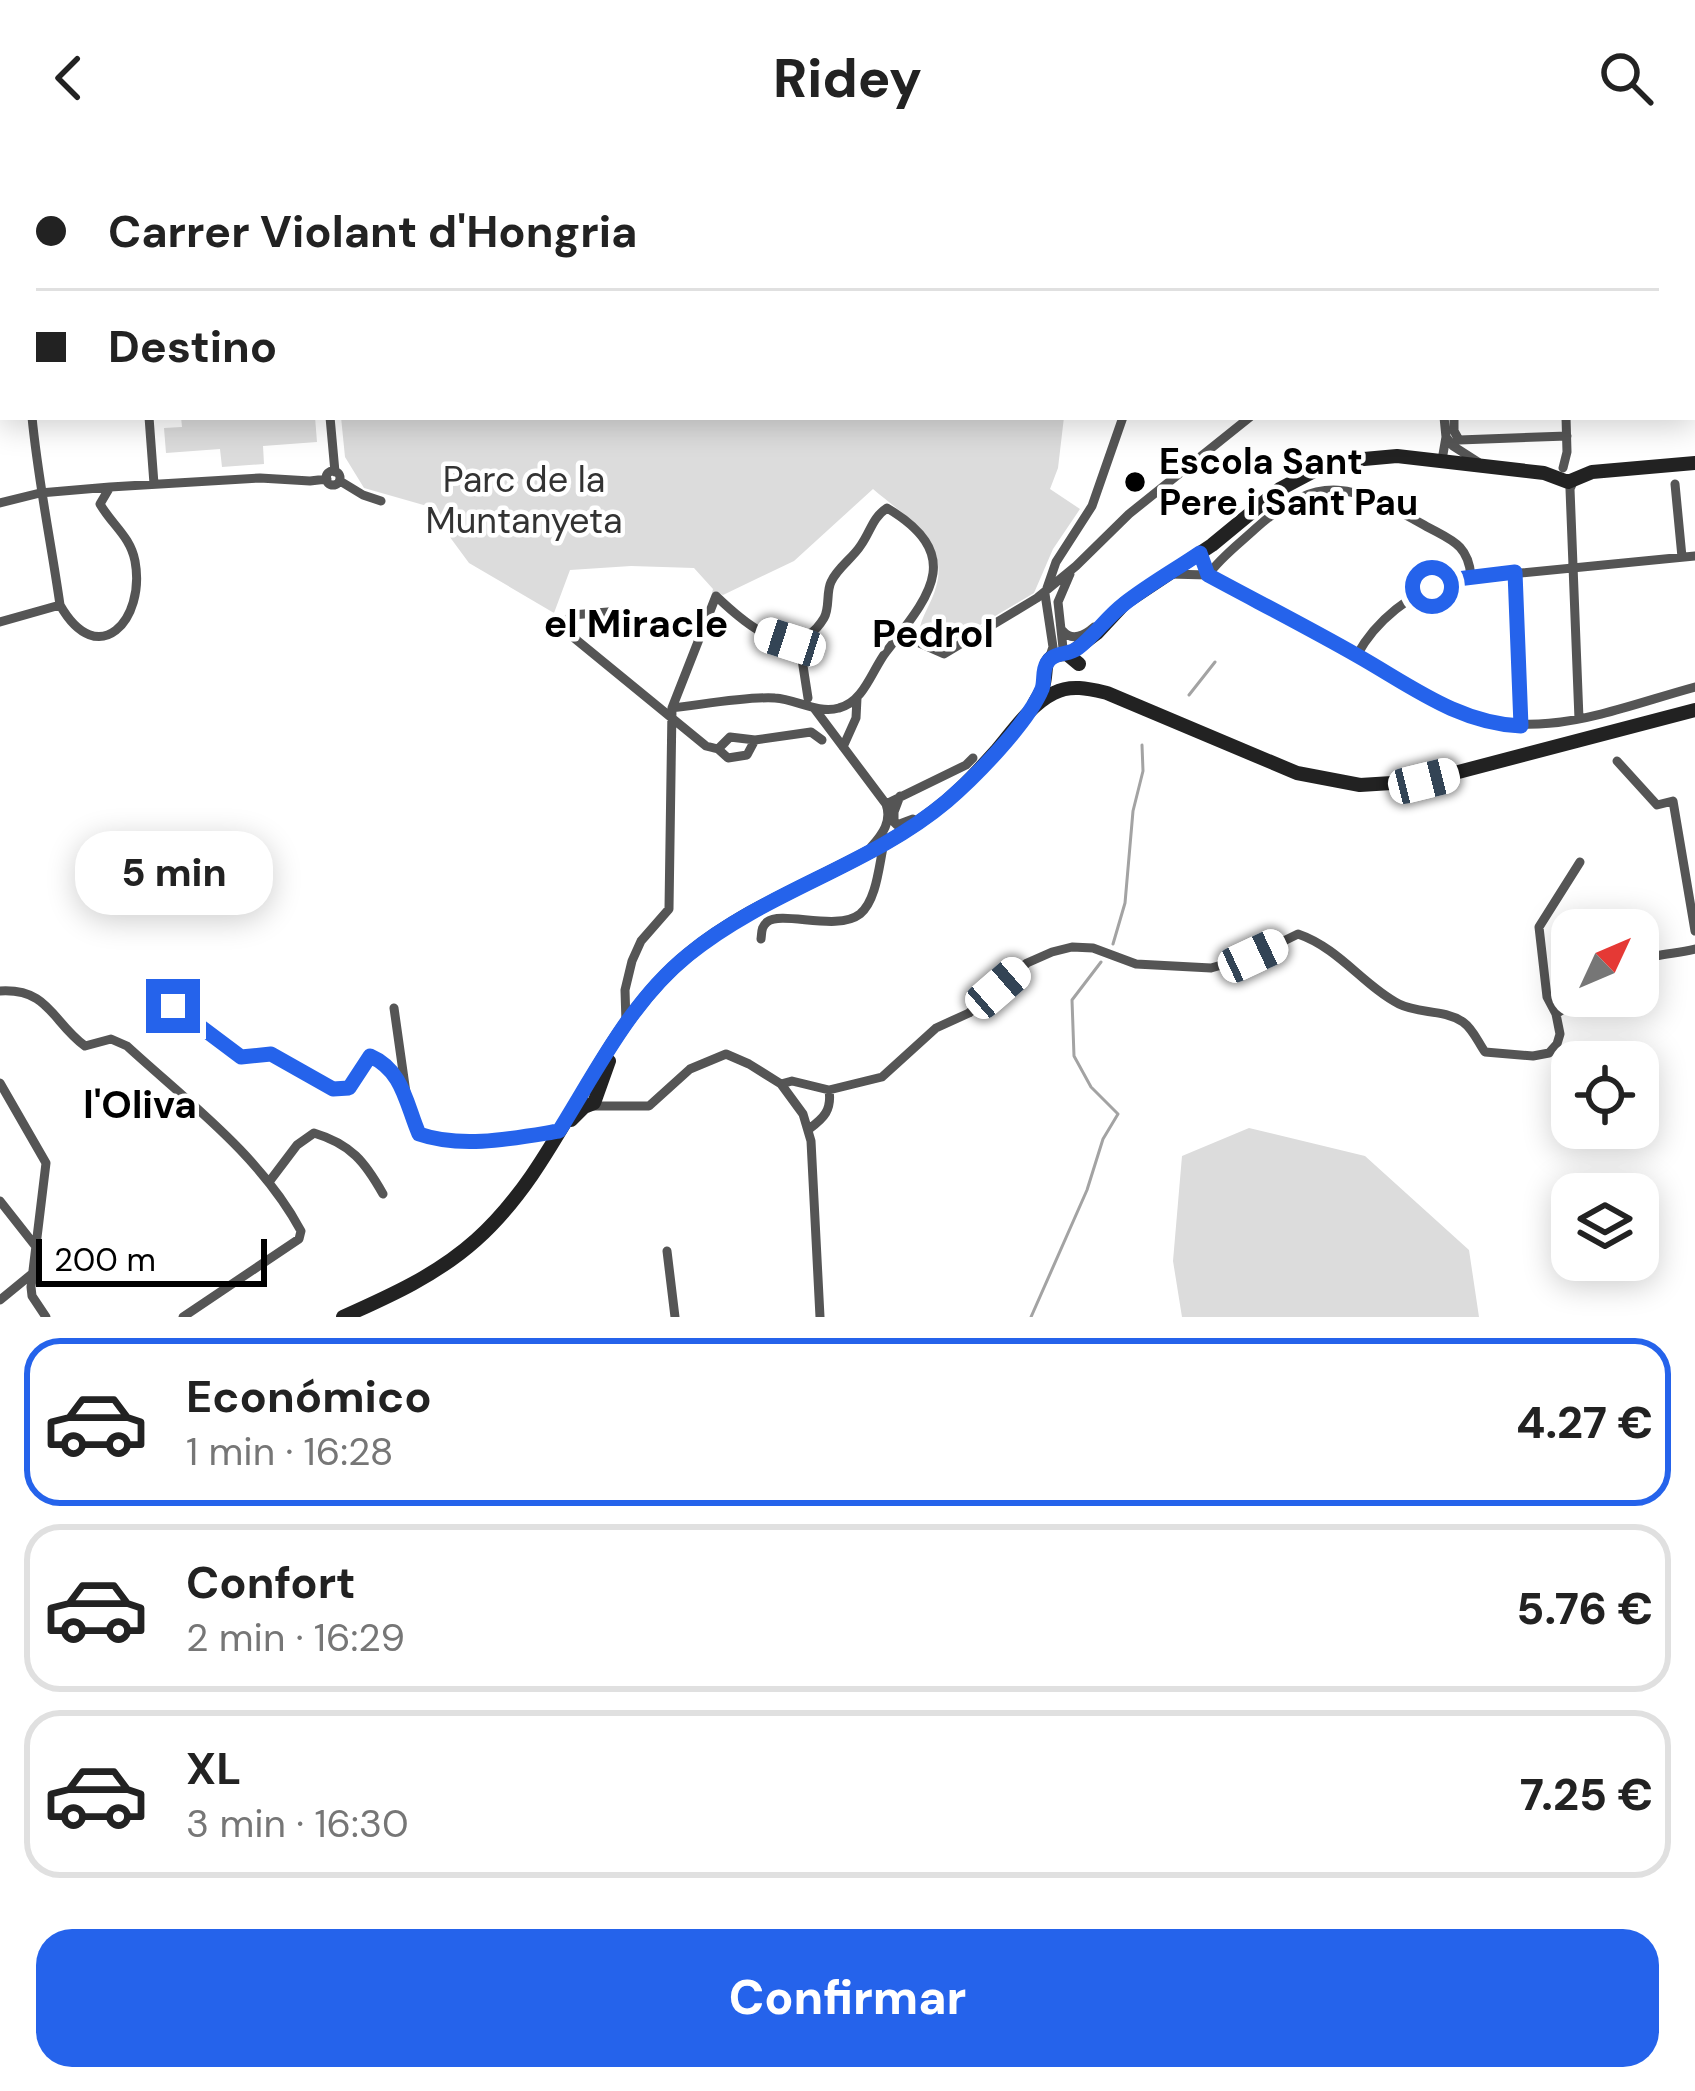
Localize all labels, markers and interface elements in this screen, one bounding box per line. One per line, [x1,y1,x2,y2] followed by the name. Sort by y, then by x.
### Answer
[773,43,922,114] text: Ridey
[36,45,102,111] icon: back
[1593,45,1659,111] icon: search
[108,202,637,261] text: Carrer Violant d'Hongria
[108,317,277,376] text: Destino
[1159,438,1418,526] place label: Escola Sant Pere i Sant Pau
[425,456,623,544] park label: Parc de la Muntanyeta
[1122,469,1148,495] marker: Escola Sant Pere i Sant Pau
[1405,560,1459,614] route start
[544,598,728,649] district label: el Miracle
[872,608,994,659] district label: Pedrol
[750,614,830,670] car
[1385,755,1463,807] car
[74,832,272,916] callout: 5 min
[121,847,227,898] text: 5 min
[1551,909,1659,1017] north arrow
[1551,909,1659,1281] map controls
[1213,924,1293,988] car
[959,951,1037,1025] car
[146,979,200,1033] route end
[1551,1041,1659,1149] button: locate
[83,1079,197,1130] district label: l'Oliva
[1551,1173,1659,1281] button: layers
[36,1233,267,1286] scale bar
[54,1238,156,1281] text: 200 m
[186,1367,432,1426] text: Económico
[42,1368,150,1476] icon: car
[1516,1393,1653,1452] text: 4.27 €
[186,1426,394,1477] text: 1 min · 16:28
[186,1553,356,1612] text: Confort
[42,1554,150,1662] icon: car
[1516,1579,1653,1638] text: 5.76 €
[186,1612,405,1663] text: 2 min · 16:29
[186,1739,241,1798] text: XL
[42,1740,150,1848] icon: car
[1520,1765,1653,1824] text: 7.25 €
[186,1798,409,1849] text: 3 min · 16:30
[36,1929,1659,2067] button: Confirmar

